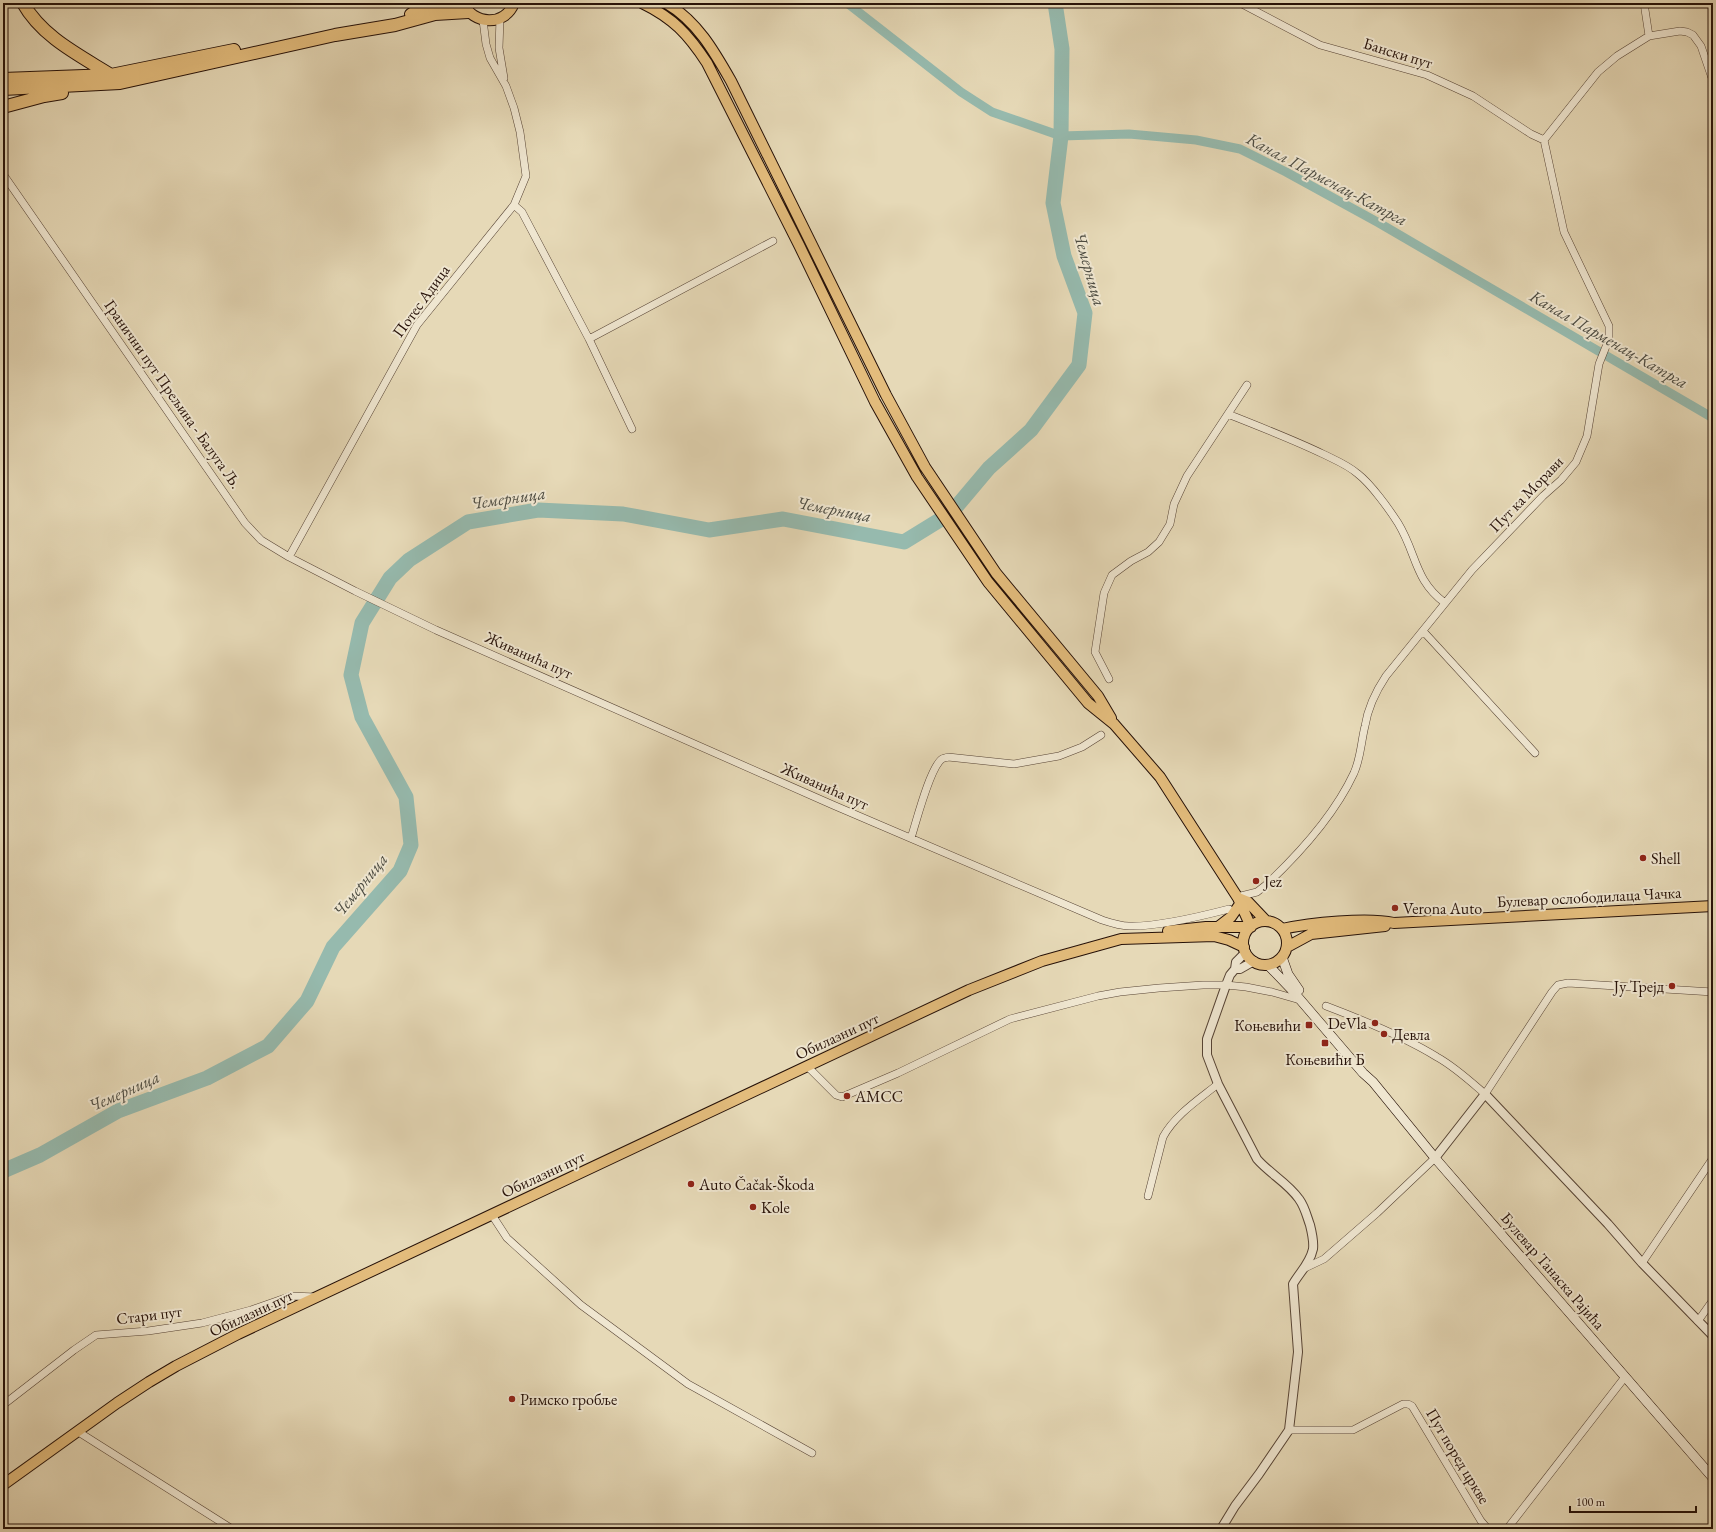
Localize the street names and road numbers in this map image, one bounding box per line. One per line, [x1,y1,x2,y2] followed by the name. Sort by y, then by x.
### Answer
[1361,33,1436,74] street label: Бански пут
[388,260,455,342] street label: Потес Адица
[100,295,246,493] street label: Гранични пут Прељина - Балуга Љ.
[1484,451,1568,537] street label: Пут ка Морави
[481,626,576,684] street label: Живанића пут
[777,757,872,815] street label: Живанића пут
[1496,882,1682,912] street label: Булевар ослободилаца Чачка
[792,1007,883,1065] street label: Обилазни пут
[498,1145,589,1203] street label: Обилазни пут
[1496,1208,1610,1335] street label: Булевар Танаска Рајића
[206,1284,297,1342] street label: Обилазни пут
[115,1301,183,1329] street label: Стари пут
[1421,1404,1495,1508] street label: Пут поред цркве

